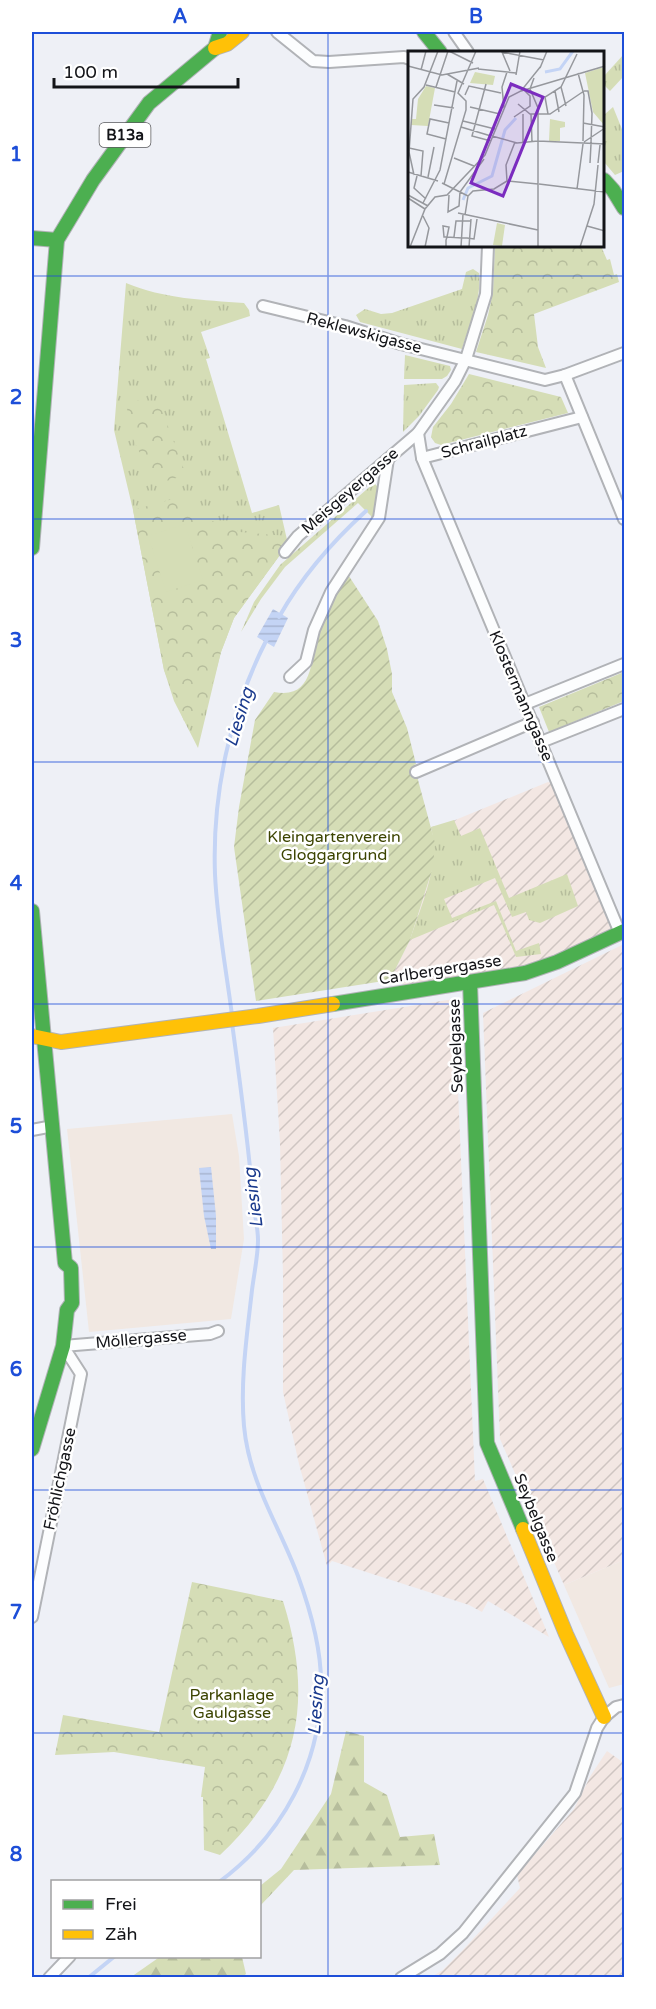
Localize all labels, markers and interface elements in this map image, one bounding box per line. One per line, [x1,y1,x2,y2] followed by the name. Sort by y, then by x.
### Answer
[173,5,188,29] text: A
[469,5,483,29] text: B
[54,51,238,89] scale bar
[408,51,605,248] inset map
[63,61,118,83] text: 100 m
[100,123,150,147] road number: B13a
[10,143,22,167] text: 1
[304,308,424,358] street label: Reklewskigasse
[10,386,22,410] text: 2
[439,421,529,463] street label: Schrailplatz
[297,443,403,539] street label: Meisgeyergasse
[484,628,558,764] street label: Klostermanngasse
[10,629,22,653] text: 3
[220,683,259,749] water label: Liesing
[267,827,401,865] park label: Kleingartenverein Gloggargrund
[10,872,23,896] text: 4
[377,950,503,990] street label: Carlbergergasse
[444,999,468,1093] street label: Seybelgasse
[10,1115,22,1139] text: 5
[238,1165,268,1229] water label: Liesing
[95,1325,187,1353] street label: Möllergasse
[10,1358,22,1382] text: 6
[39,1426,81,1532] street label: Fröhlichgasse
[509,1471,563,1565] street label: Seybelgasse
[10,1601,22,1625] text: 7
[303,1672,329,1736] water label: Liesing
[190,1685,274,1723] park label: Parkanlage Gaulgasse
[10,1843,22,1867] text: 8
[51,1880,261,1958] legend
[105,1893,137,1915] text: Frei
[105,1923,138,1945] text: Zäh

